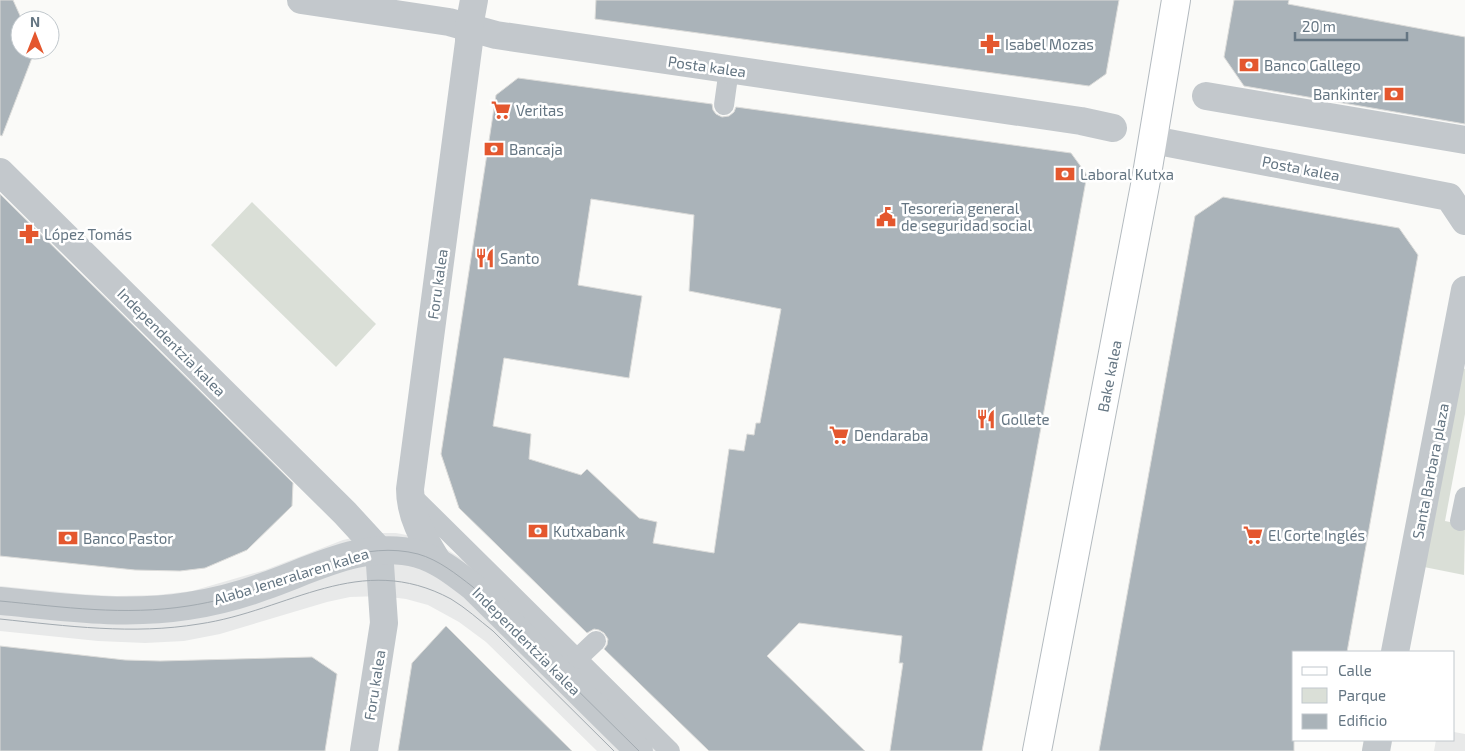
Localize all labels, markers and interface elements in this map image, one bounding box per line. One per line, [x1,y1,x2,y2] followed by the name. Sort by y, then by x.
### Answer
[10,10,60,60] north arrow
[1295,10,1408,42] scale bar
[30,13,40,30] text: N
[1302,17,1336,35] text: 20 m
[979,33,1001,55] pharmacy icon: Isabel Mozas
[1005,35,1094,53] place label: Isabel Mozas
[667,52,747,80] street label: Posta kalea
[1238,54,1260,76] bank icon: Banco Gallego
[1264,56,1361,74] place label: Banco Gallego
[1383,83,1405,105] bank icon: Bankinter
[1313,85,1379,103] place label: Bankinter
[490,99,512,121] supermarket icon: Veritas
[516,101,564,119] place label: Veritas
[483,138,505,160] bank icon: Bancaja
[509,140,563,159] place label: Bancaja
[1261,152,1341,184] street label: Posta kalea
[1054,163,1076,185] bank icon: Laboral Kutxa
[1080,165,1174,183] place label: Laboral Kutxa
[901,199,1033,234] place label: Tesoreria general de seguridad social
[875,206,897,228] public building icon: Tesoreria general de seguridad social
[18,223,40,245] pharmacy icon: López Tomás
[44,225,132,243] place label: López Tomás
[474,247,496,269] restaurant icon: Santo
[423,248,451,320] street label: Foru kalea
[500,249,540,267] place label: Santo
[114,284,230,400] street label: Independentzia kalea
[1093,338,1125,414] street label: Bake kalea
[1408,402,1452,540] street label: Santa Barbara plaza
[975,408,997,430] restaurant icon: Gollete
[1001,410,1050,428] place label: Gollete
[828,424,850,446] supermarket icon: Dendaraba
[854,426,929,444] place label: Dendaraba
[527,520,549,542] bank icon: Kutxabank
[553,522,626,540] place label: Kutxabank
[1242,524,1264,546] supermarket icon: El Corte Inglés
[1268,526,1365,544] place label: El Corte Inglés
[57,527,79,549] bank icon: Banco Pastor
[83,529,173,547] place label: Banco Pastor
[211,544,371,608] street label: Alaba Jeneralaren kalea
[469,583,585,699] street label: Independentzia kalea
[360,649,388,721] street label: Foru kalea
[1292,651,1455,741] legend
[1338,661,1372,679] text: Calle
[1338,686,1386,704] text: Parque
[1338,711,1387,729] text: Edificio

